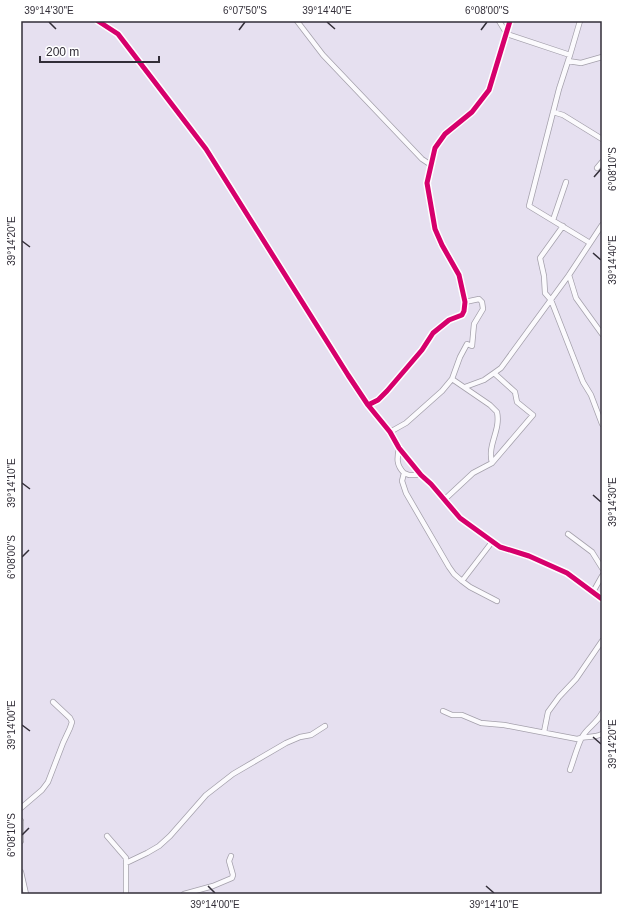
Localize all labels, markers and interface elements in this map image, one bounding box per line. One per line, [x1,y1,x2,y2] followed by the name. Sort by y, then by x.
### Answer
[24,5,74,16] text: 39°14'30"E
[223,5,267,16] text: 6°07'50"S
[302,5,352,16] text: 39°14'40"E
[465,5,509,16] text: 6°08'00"S
[40,38,159,64] scale bar
[46,45,79,59] text: 200 m
[607,147,618,191] text: 6°08'10"S
[6,216,17,266] text: 39°14'20"E
[607,235,618,285] text: 39°14'40"E
[6,458,17,508] text: 39°14'10"E
[607,477,618,527] text: 39°14'30"E
[6,535,17,579] text: 6°08'00"S
[6,700,17,750] text: 39°14'00"E
[607,719,618,769] text: 39°14'20"E
[6,813,17,857] text: 6°08'10"S
[190,899,240,910] text: 39°14'00"E
[469,899,519,910] text: 39°14'10"E

